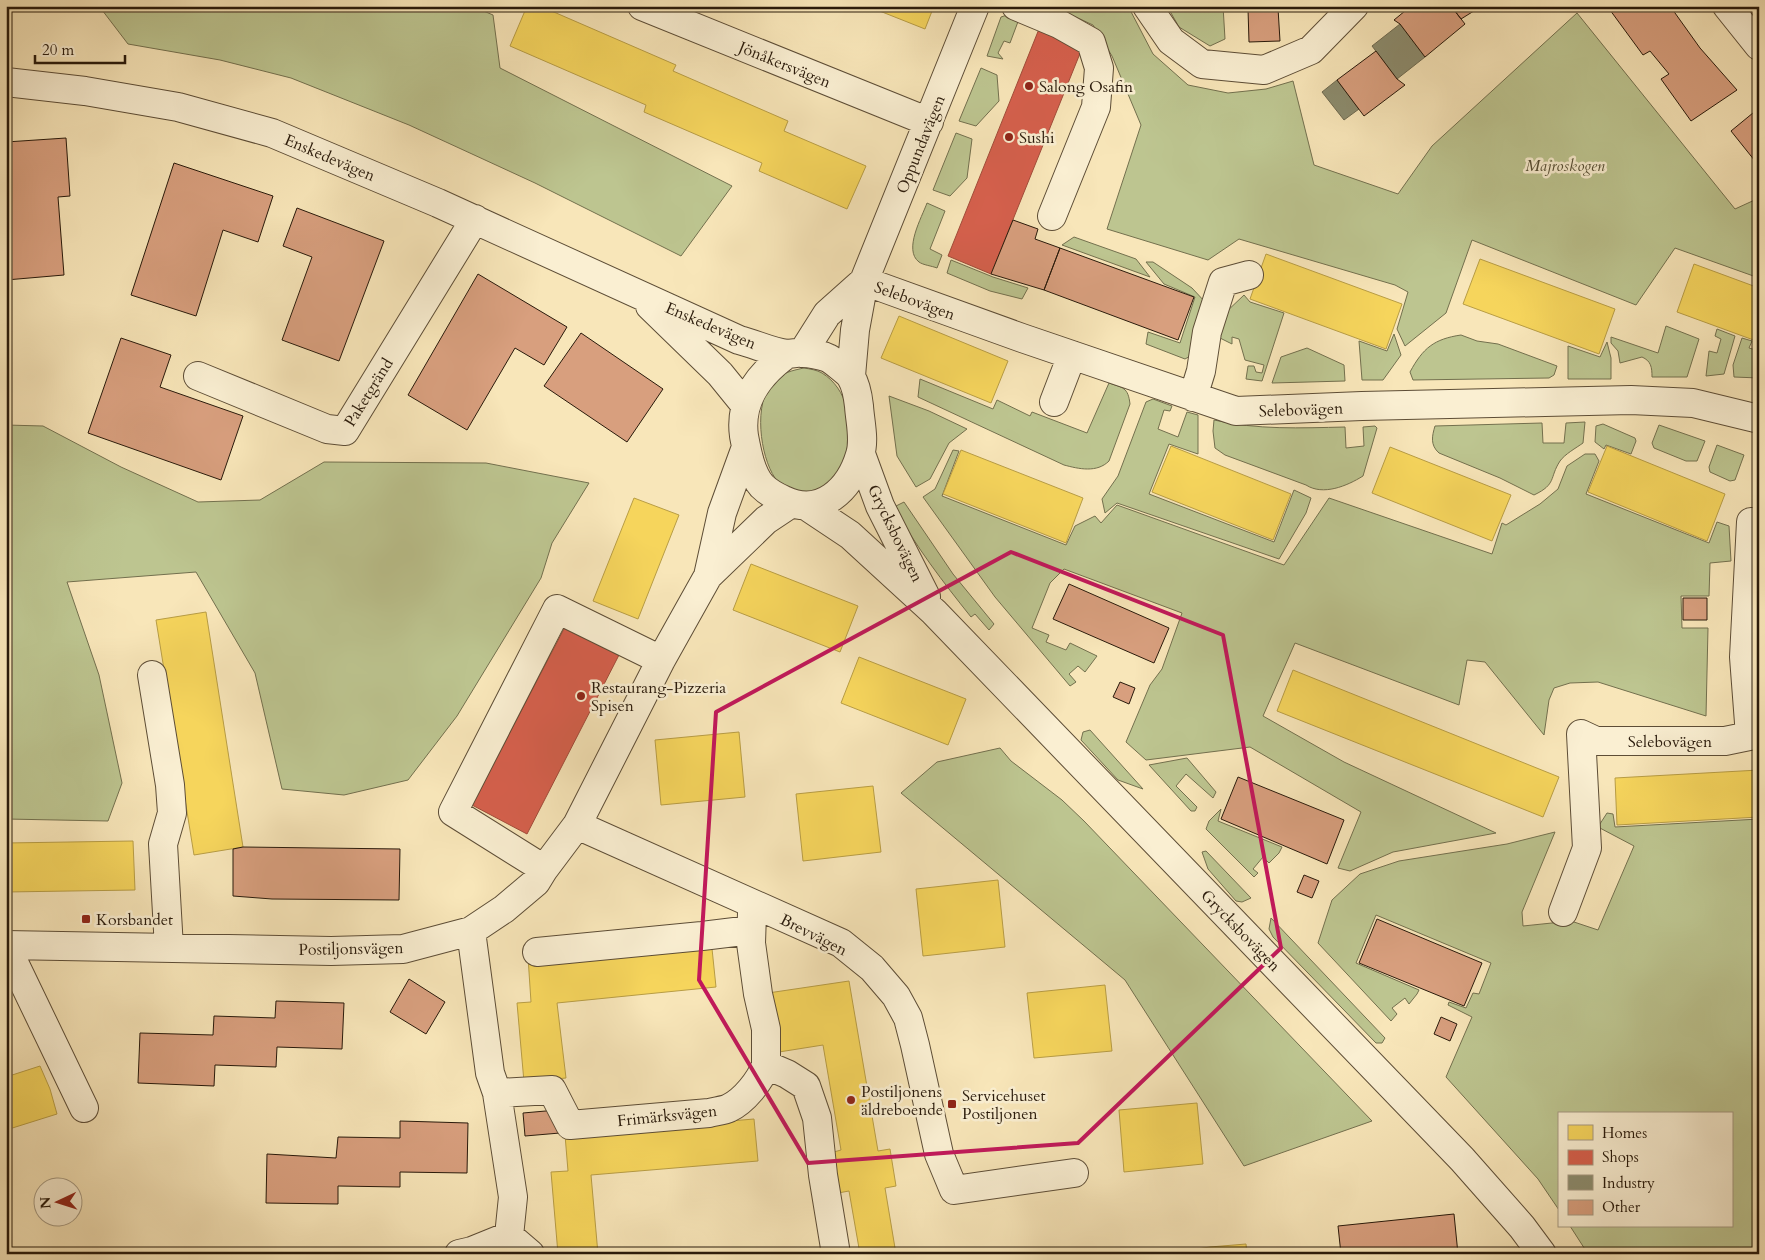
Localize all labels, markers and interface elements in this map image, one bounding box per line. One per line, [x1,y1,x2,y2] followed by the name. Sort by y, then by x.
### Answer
[35,32,125,64] scale bar
[733,36,834,93] street label: Jönåkersvägen
[42,40,74,60] text: 20 m
[1039,76,1133,98] place label: Salong Osafin
[1023,80,1035,92] marker: Salong Osafin
[891,92,951,197] street label: Oppundavägen
[1019,127,1055,149] place label: Sushi
[281,129,378,187] street label: Enskedevägen
[1003,131,1015,143] marker: Sushi
[1525,155,1605,177] park label: Majroskogen
[871,276,958,326] street label: Selebovägen
[662,297,759,355] street label: Enskedevägen
[339,354,399,431] street label: Paketgränd
[1259,398,1344,422] street label: Selebovägen
[862,481,928,586] street label: Grycksbovägen
[591,677,726,717] place label: Restaurang-Pizzeria Spisen
[575,690,587,702] marker: Restaurang-Pizzeria Spisen
[1628,731,1712,753] street label: Selebovägen
[1196,885,1285,976] street label: Grycksbovägen
[96,909,173,931] place label: Korsbandet
[776,909,851,961] street label: Brevvägen
[80,913,92,925] marker: Korsbandet
[298,937,404,961] street label: Postiljonsvägen
[861,1081,943,1121] place label: Postiljonens äldreboende
[962,1085,1046,1125] place label: Servicehuset Postiljonen
[845,1094,857,1106] marker: Postiljonens äldreboende
[946,1098,958,1110] marker: Servicehuset Postiljonen
[616,1100,718,1132] street label: Frimärksvägen
[1558,1112,1732,1228] legend
[1602,1123,1647,1143] text: Homes
[1602,1147,1639,1167] text: Shops
[1602,1173,1655,1193] text: Industry
[32,1178,82,1228] north arrow
[36,1196,55,1210] text: N
[1602,1197,1641,1217] text: Other

